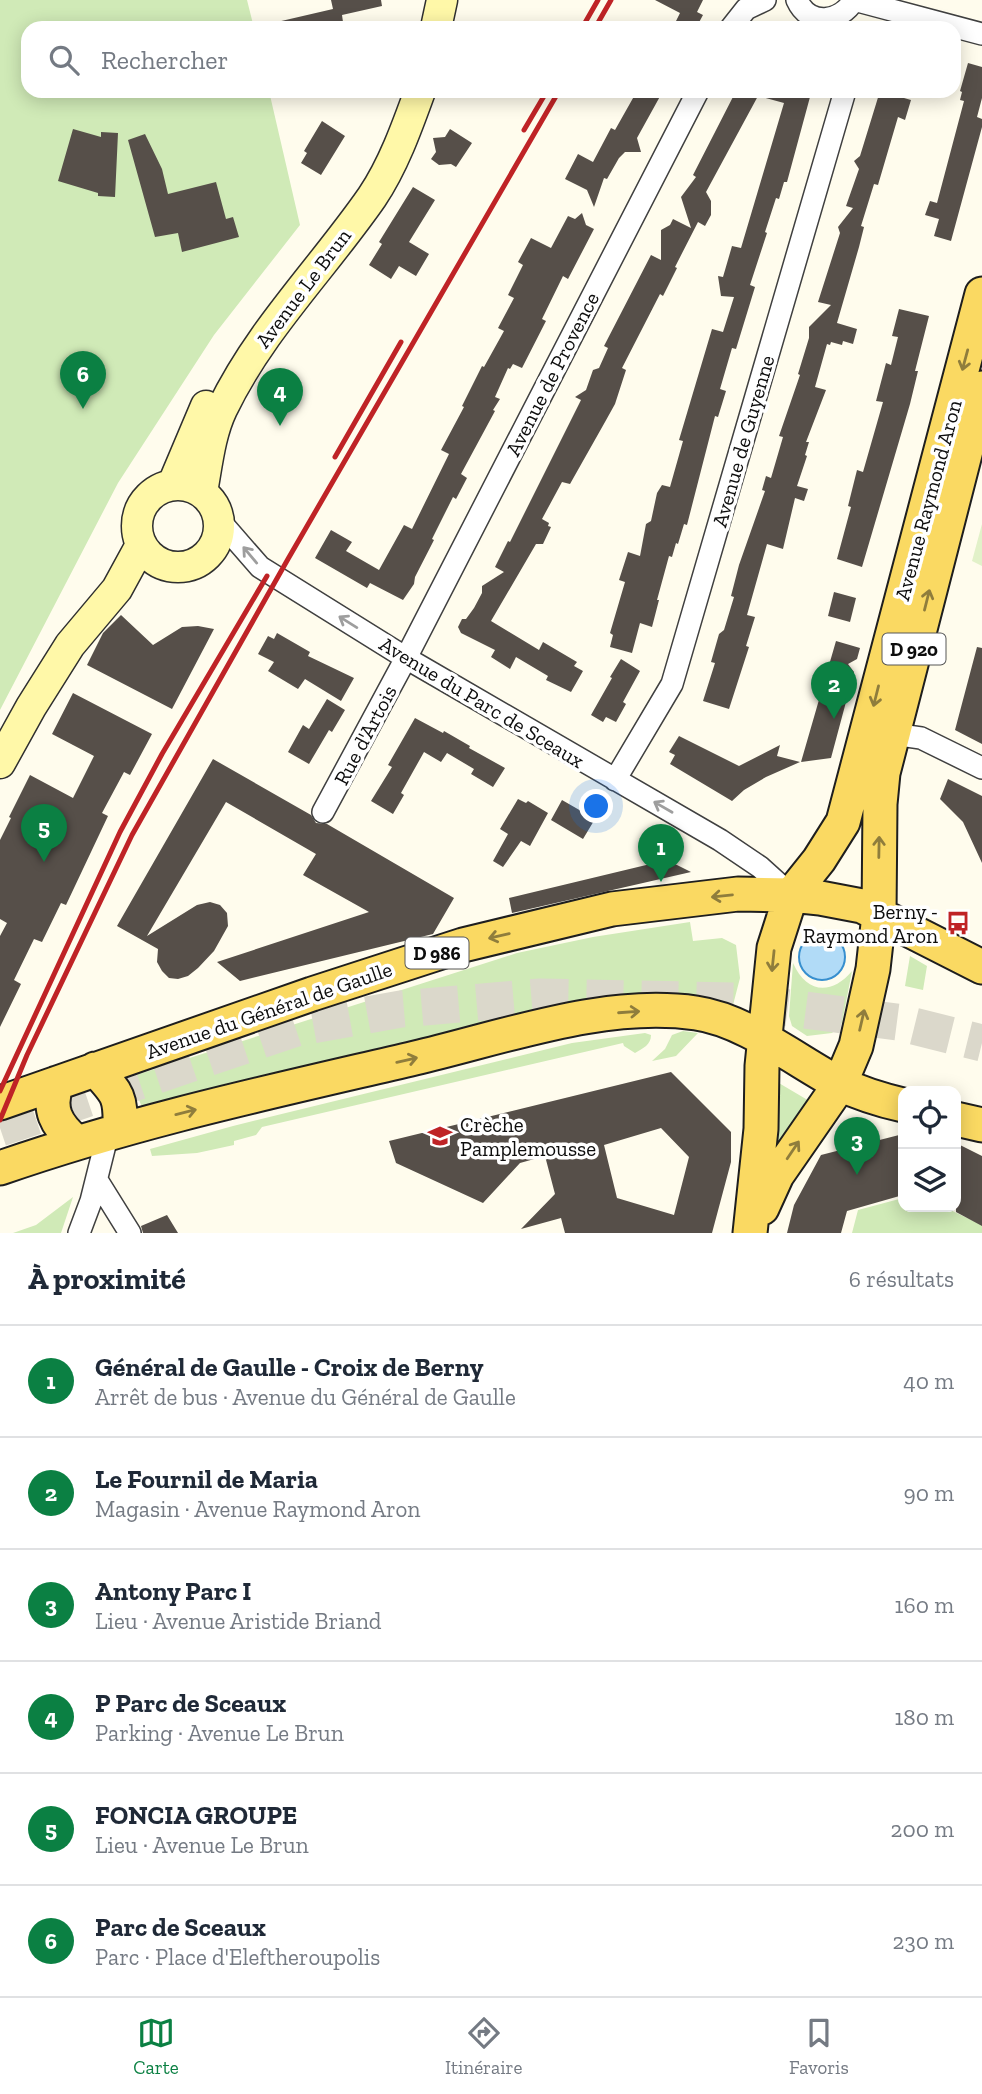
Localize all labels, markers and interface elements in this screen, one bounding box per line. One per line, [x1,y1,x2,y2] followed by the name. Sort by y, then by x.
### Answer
[21,21,961,98] search box
[45,41,83,79] icon: search
[101,44,228,76] text: Rechercher
[250,223,356,353] street label: Avenue Le Brun
[500,288,604,460] street label: Avenue de Provence
[957,349,970,371] one-way arrow
[60,351,106,409] pin: 6
[706,352,780,530] street label: Avenue de Guyenne
[257,368,303,426] pin: 4
[889,397,967,603] street label: Avenue Raymond Aron
[242,547,258,565] one-way arrow
[921,589,934,612] one-way arrow
[339,614,359,628] one-way arrow
[375,631,589,773] street label: Avenue du Parc de Sceaux
[883,634,946,664] road number: D 920
[811,661,857,719] pin: 2
[328,681,402,789] street label: Rue d'Artois
[869,684,882,707] one-way arrow
[579,789,613,823] your location
[653,800,674,813] one-way arrow
[21,804,67,862] pin: 5
[638,824,684,882] pin: 1
[872,835,886,858] one-way arrow
[712,890,734,903] one-way arrow
[803,899,938,948] place label: Berny - Raymond Aron
[944,909,972,937] bus stop icon: Berny - Raymond Aron
[488,930,511,943] one-way arrow
[406,937,468,968] road number: D 986
[766,949,779,971] one-way arrow
[143,956,395,1064] street label: Avenue du Général de Gaulle
[617,1005,640,1018] one-way arrow
[856,1009,870,1032] one-way arrow
[395,1052,418,1066] one-way arrow
[898,1086,961,1212] map controls
[898,1086,961,1149] button: locate
[174,1105,196,1118] one-way arrow
[460,1112,596,1161] place label: Crèche Pamplemousse
[834,1117,880,1175] pin: 3
[426,1122,454,1150] school or university icon: Crèche Pamplemousse
[786,1141,800,1161] one-way arrow
[898,1149,961,1212] button: layers
[28,1261,186,1297] text: À proximité
[849,1265,954,1293] text: 6 résultats
[95,1351,483,1383] text: Général de Gaulle - Croix de Berny
[46,1367,56,1395] text: 1
[903,1367,954,1395] text: 40 m
[95,1383,516,1411] text: Arrêt de bus · Avenue du Général de Gaulle
[95,1463,318,1495] text: Le Fournil de Maria
[45,1479,57,1507] text: 2
[903,1479,954,1507] text: 90 m
[95,1495,421,1523] text: Magasin · Avenue Raymond Aron
[95,1575,251,1607] text: Antony Parc I
[45,1591,57,1619] text: 3
[895,1591,954,1619] text: 160 m
[95,1607,382,1635] text: Lieu · Avenue Aristide Briand
[95,1687,286,1719] text: P Parc de Sceaux
[44,1703,58,1731] text: 4
[894,1703,954,1731] text: 180 m
[95,1719,344,1747] text: Parking · Avenue Le Brun
[95,1799,297,1831] text: FONCIA GROUPE
[45,1815,57,1843] text: 5
[891,1815,954,1843] text: 200 m
[95,1831,309,1859] text: Lieu · Avenue Le Brun
[95,1911,266,1943] text: Parc de Sceaux
[45,1927,57,1955] text: 6
[893,1927,954,1955] text: 230 m
[95,1943,380,1971] text: Parc · Place d'Eleftheroupolis
[133,2014,179,2079] tab: Carte
[445,2014,522,2079] tab: Itinéraire
[789,2014,849,2079] tab: Favoris

